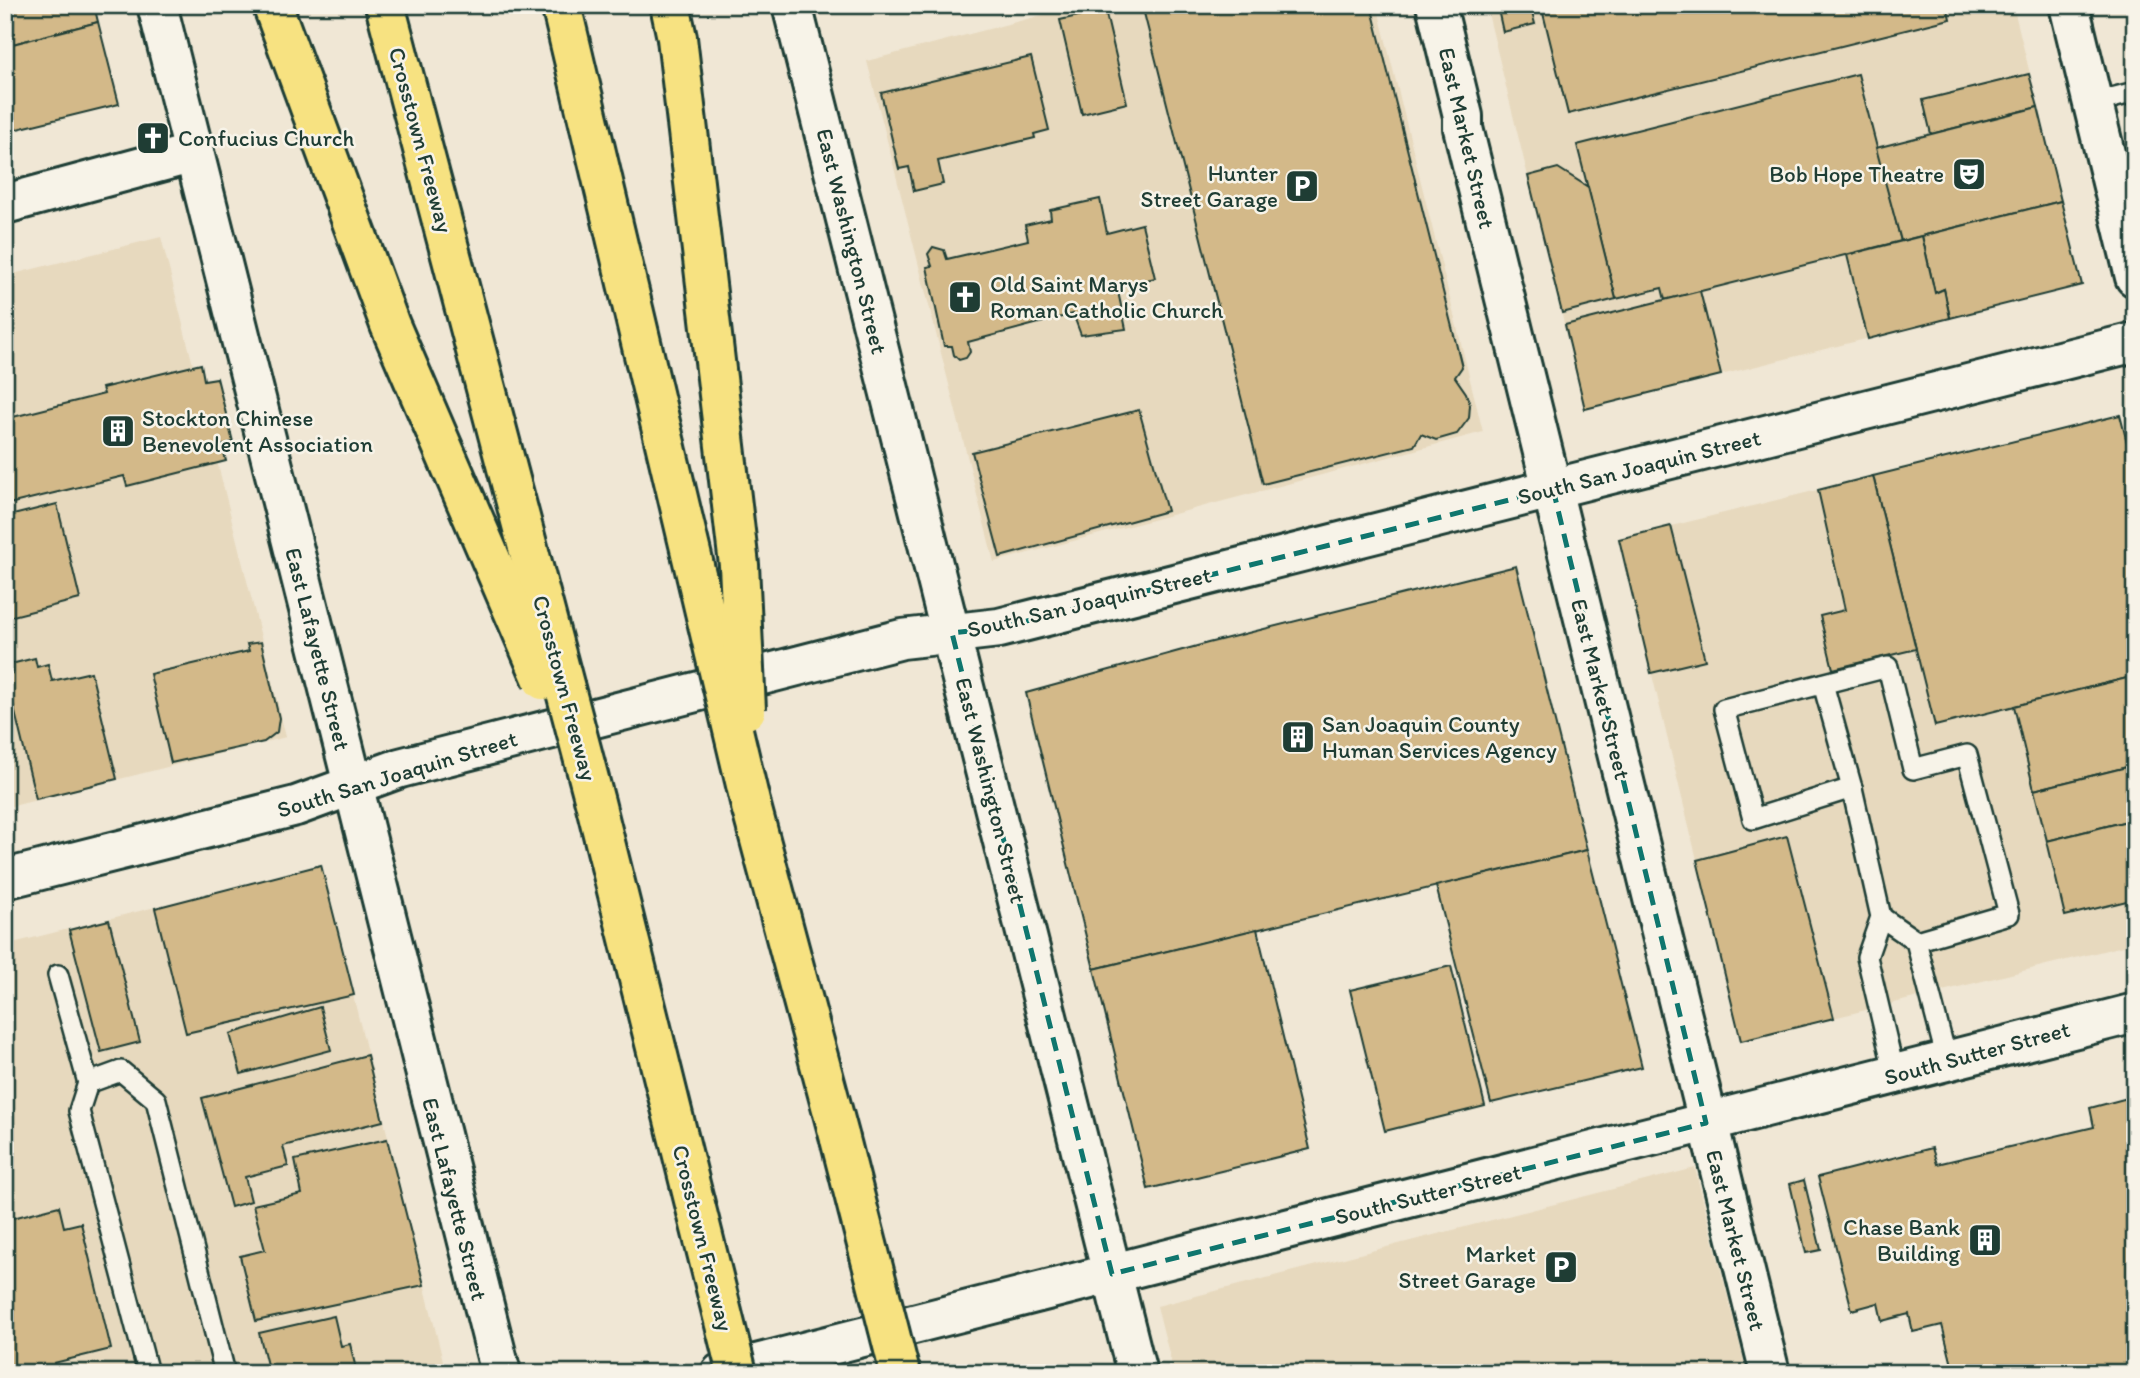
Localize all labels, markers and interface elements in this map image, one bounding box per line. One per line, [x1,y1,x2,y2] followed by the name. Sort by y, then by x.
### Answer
[383,44,459,236] street label: Crosstown Freeway
[1433,45,1502,232] street label: East Market Street
[134,119,172,157] church icon: Confucius Church
[178,124,355,152] place label: Confucius Church
[810,125,894,357] street label: East Washington Street
[1950,155,1988,193] theatre icon: Bob Hope Theatre
[1141,159,1278,213] place label: Hunter Street Garage
[1769,160,1944,188] place label: Bob Hope Theatre
[1283,167,1321,205] parking icon: Hunter Street Garage
[990,270,1224,324] place label: Old Saint Marys Roman Catholic Church
[946,278,984,316] church icon: Old Saint Marys Roman Catholic Church
[142,404,373,458] place label: Stockton Chinese Benevolent Association
[99,412,137,450] building icon: Stockton Chinese Benevolent Association
[1515,423,1764,511] street label: South San Joaquin Street
[279,545,357,753] street label: East Lafayette Street
[964,560,1214,644] street label: South San Joaquin Street
[527,592,603,784] street label: Crosstown Freeway
[1565,596,1637,783] street label: East Market Street
[949,674,1033,906] street label: East Washington Street
[1322,710,1557,764] place label: San Joaquin County Human Services Agency
[1279,718,1317,756] building icon: San Joaquin County Human Services Agency
[274,724,521,824] street label: South San Joaquin Street
[1881,1015,2073,1091] street label: South Sutter Street
[416,1095,494,1303] street label: East Lafayette Street
[666,1142,740,1334] street label: Crosstown Freeway
[1700,1147,1772,1334] street label: East Market Street
[1332,1157,1524,1231] street label: South Sutter Street
[1843,1213,1960,1267] place label: Chase Bank Building
[1966,1221,2004,1259] building icon: Chase Bank Building
[1399,1240,1536,1294] place label: Market Street Garage
[1542,1248,1580,1286] parking icon: Market Street Garage

